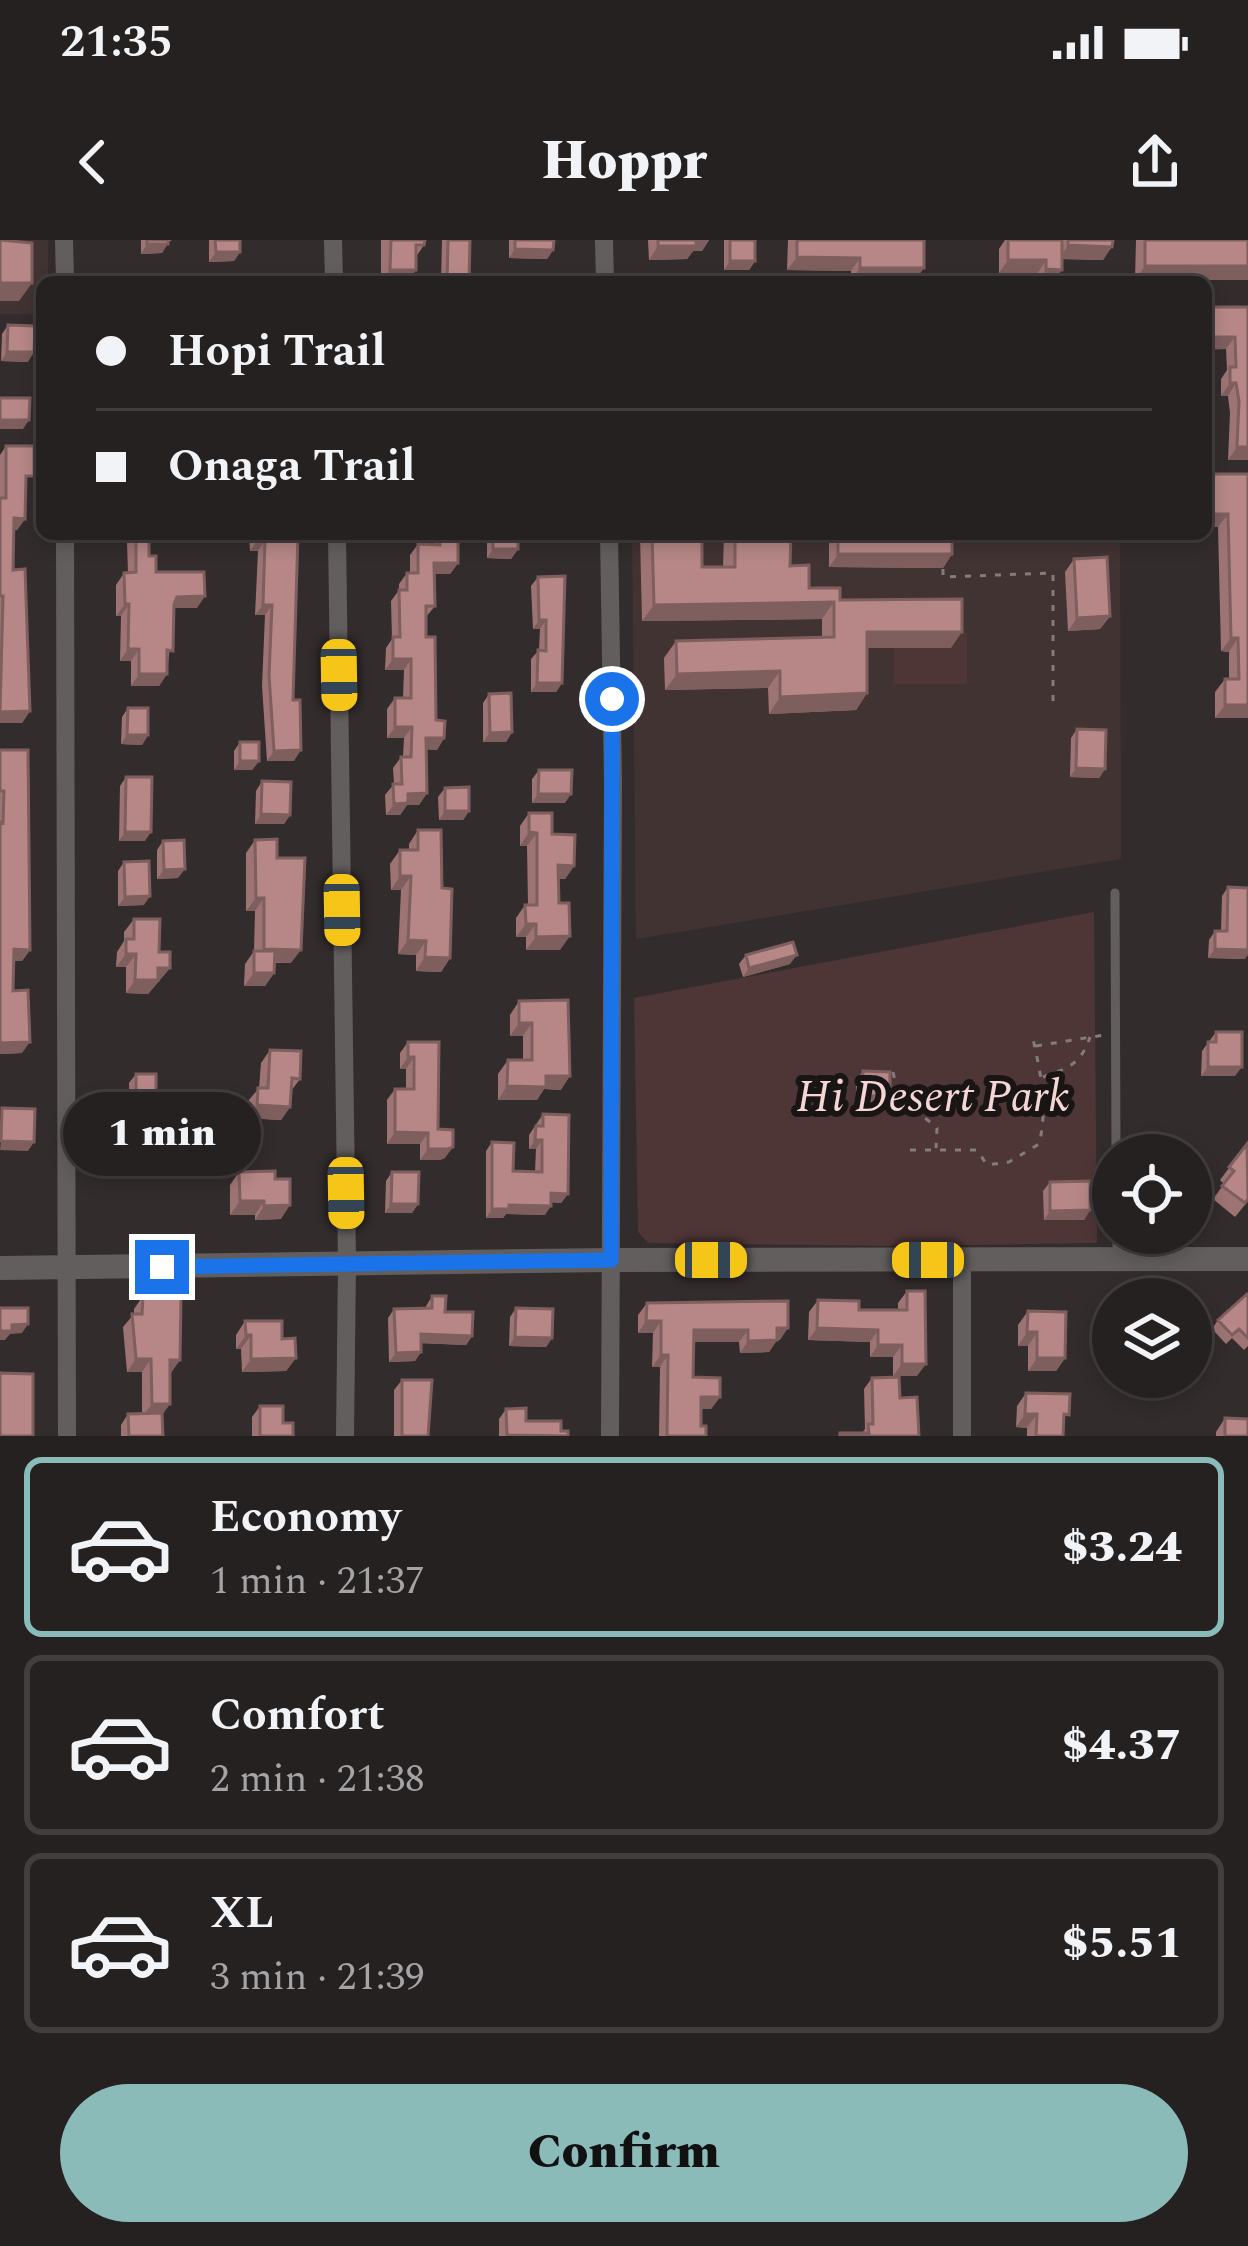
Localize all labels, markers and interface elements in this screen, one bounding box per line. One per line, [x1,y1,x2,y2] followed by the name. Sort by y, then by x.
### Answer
[60,8,173,77] text: 21:35
[542,121,706,203] text: Hoppr
[60,129,126,195] icon: back
[1122,129,1188,195] icon: share
[168,317,386,386] text: Hopi Trail
[168,432,416,501] text: Onaga Trail
[320,639,358,711] car
[585,672,639,726] route start
[323,874,361,946] car
[796,1063,1070,1132] park label: Hi Desert Park
[63,1093,261,1177] callout: 1 min
[108,1104,216,1163] text: 1 min
[1092,1134,1212,1398] map controls
[1092,1134,1212,1254] button: locate
[327,1157,365,1229] car
[135,1240,189,1294] route end
[675,1242,747,1278] car
[892,1242,964,1278] car
[1092,1278,1212,1398] button: layers
[210,1483,401,1552] text: Economy
[66,1493,174,1601] icon: car
[1061,1513,1182,1582] text: $3.24
[210,1552,425,1611] text: 1 min · 21:37
[210,1681,385,1750] text: Comfort
[66,1691,174,1799] icon: car
[1061,1711,1182,1780] text: $4.37
[210,1750,425,1809] text: 2 min · 21:38
[210,1879,274,1948] text: XL
[66,1889,174,1997] icon: car
[1061,1909,1182,1978] text: $5.51
[210,1948,425,2007] text: 3 min · 21:39
[60,2084,1188,2222] button: Confirm

